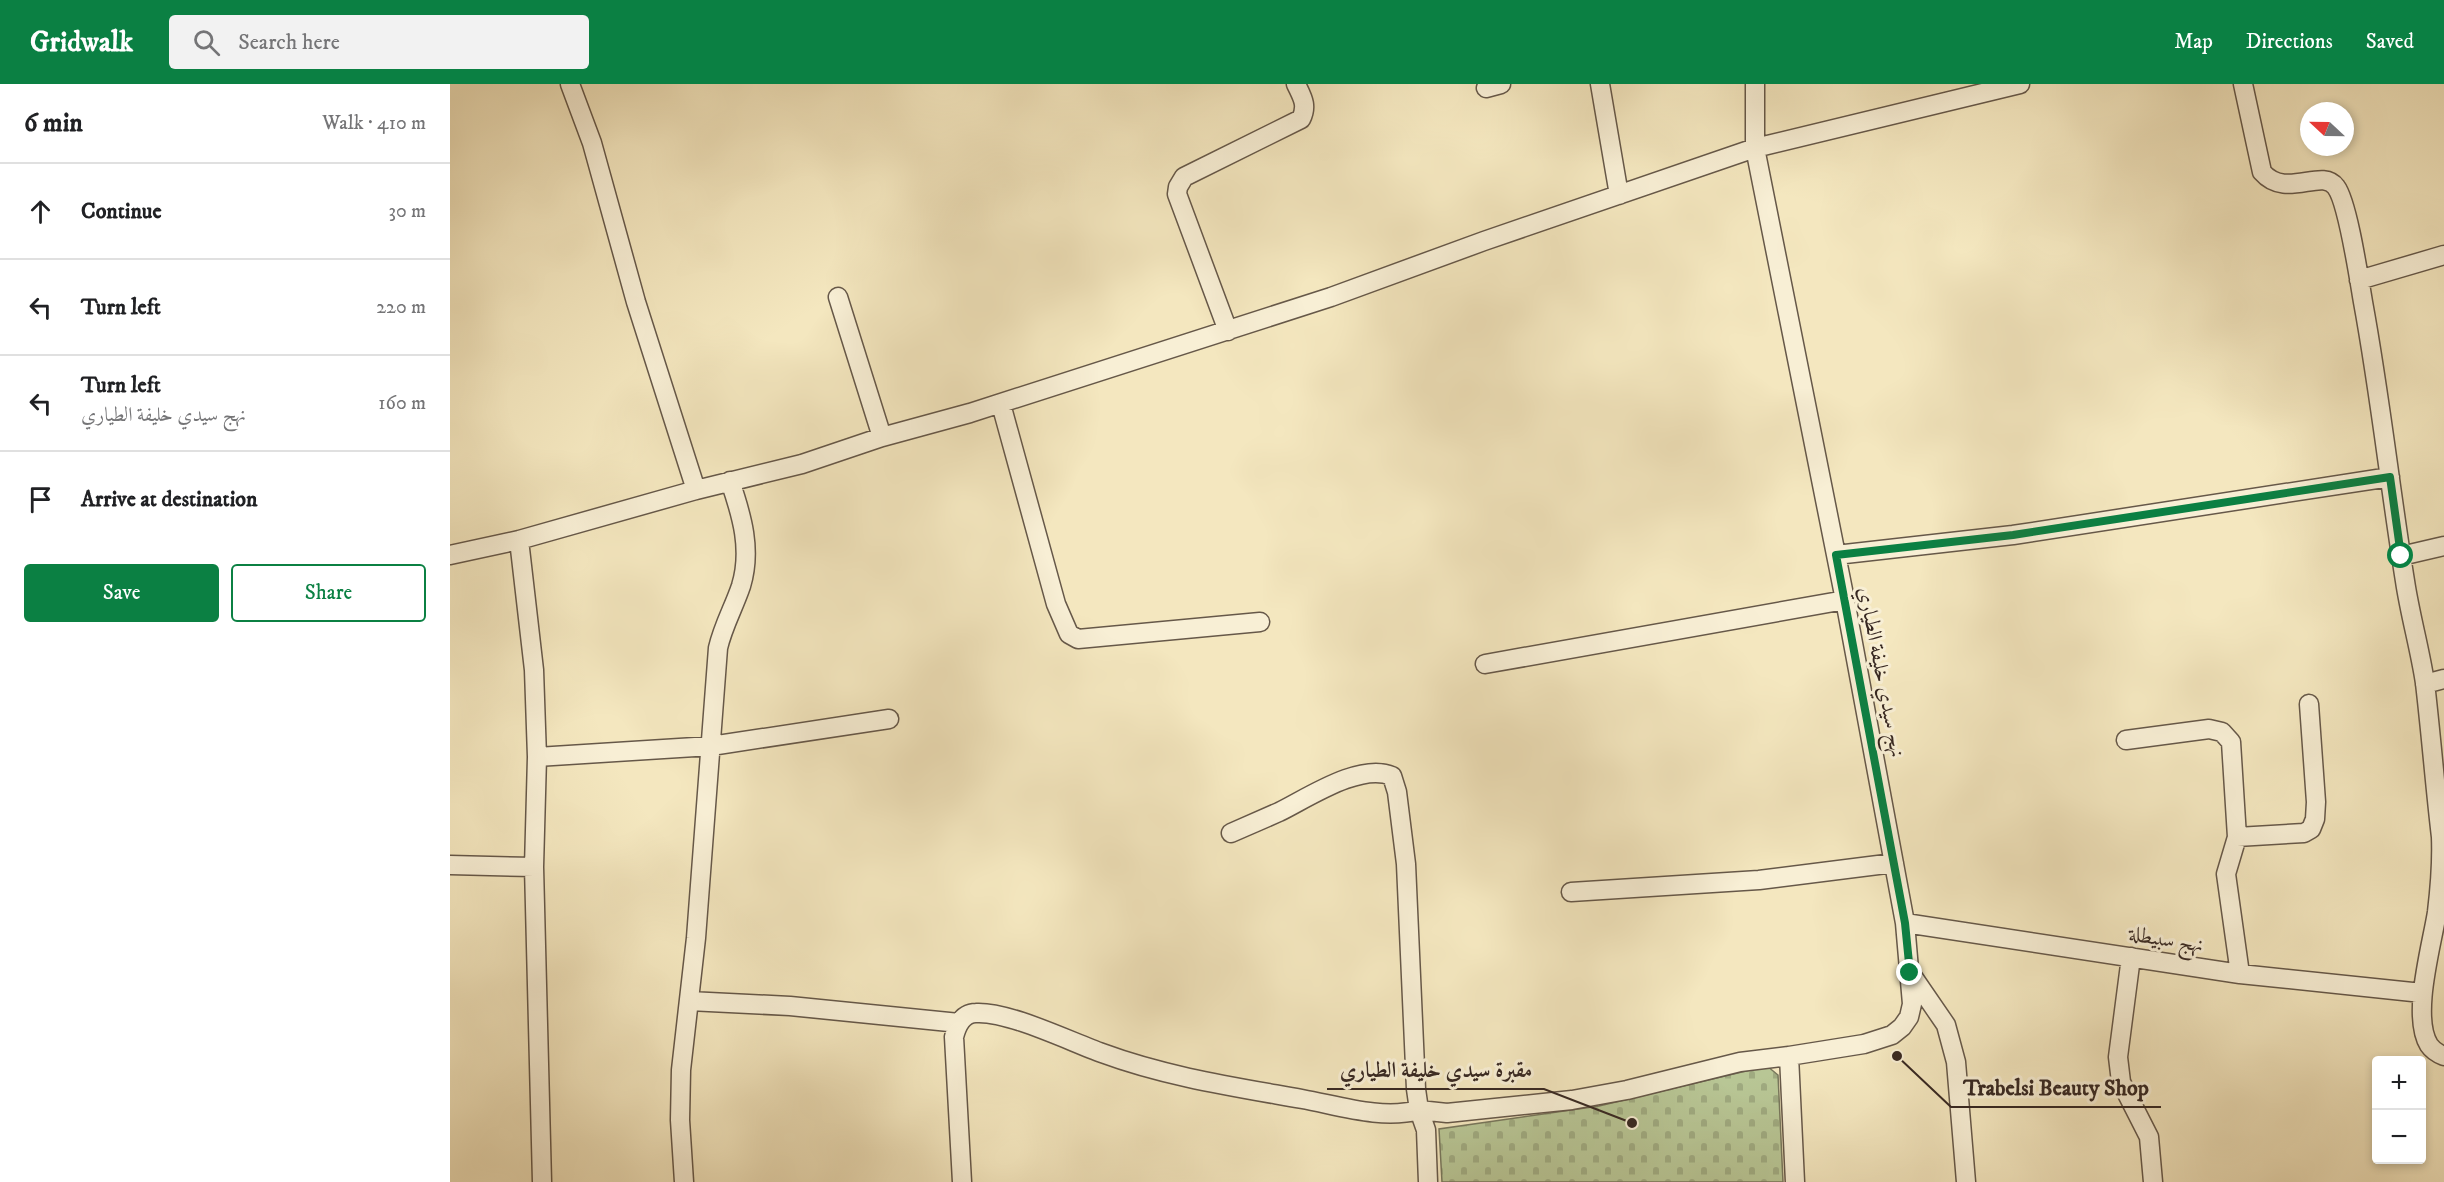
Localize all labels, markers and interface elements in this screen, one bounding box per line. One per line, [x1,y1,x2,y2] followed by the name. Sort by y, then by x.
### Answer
[169,15,589,69] search box
[30,25,133,60] text: Gridwalk
[190,26,223,59] icon: search
[238,29,340,56] text: Search here
[2174,29,2213,55] text: Map
[2246,29,2333,55] text: Directions
[2366,29,2414,55] text: Saved
[2300,102,2354,156] north arrow
[24,107,83,140] text: 6 min
[322,111,426,136] text: Walk · 410 m
[24,195,57,228] icon: ahead
[81,198,162,225] text: Continue
[388,199,426,224] text: 30 m
[24,291,57,324] icon: left
[81,294,161,321] text: Turn left
[376,295,426,320] text: 220 m
[81,372,161,399] text: Turn left
[24,387,57,420] icon: left
[378,391,426,416] text: 160 m
[81,403,246,428] text: نهج سيدي خليفة الطياري
[24,483,57,516] icon: arrive
[81,486,258,513] text: Arrive at destination
[2387,542,2413,568] route start
[24,564,219,622] button: Save
[231,564,426,622] button: Share
[1847,585,1910,760] street label: نهج سيدي خليفة الطياري
[2125,921,2205,964] street label: نهج سبيطلة
[1896,959,1922,985] route end
[1327,1049,1544,1089] callout: مقبرة سيدي خليفة الطياري
[2372,1056,2426,1164] map controls
[2372,1056,2426,1110] button: +
[1340,1057,1532,1088] text: مقبرة سيدي خليفة الطياري
[1951,1067,2161,1107] callout: Trabelsi Beauty Shop
[1962,1075,2149,1102] text: Trabelsi Beauty Shop
[2372,1110,2426,1164] button: −

